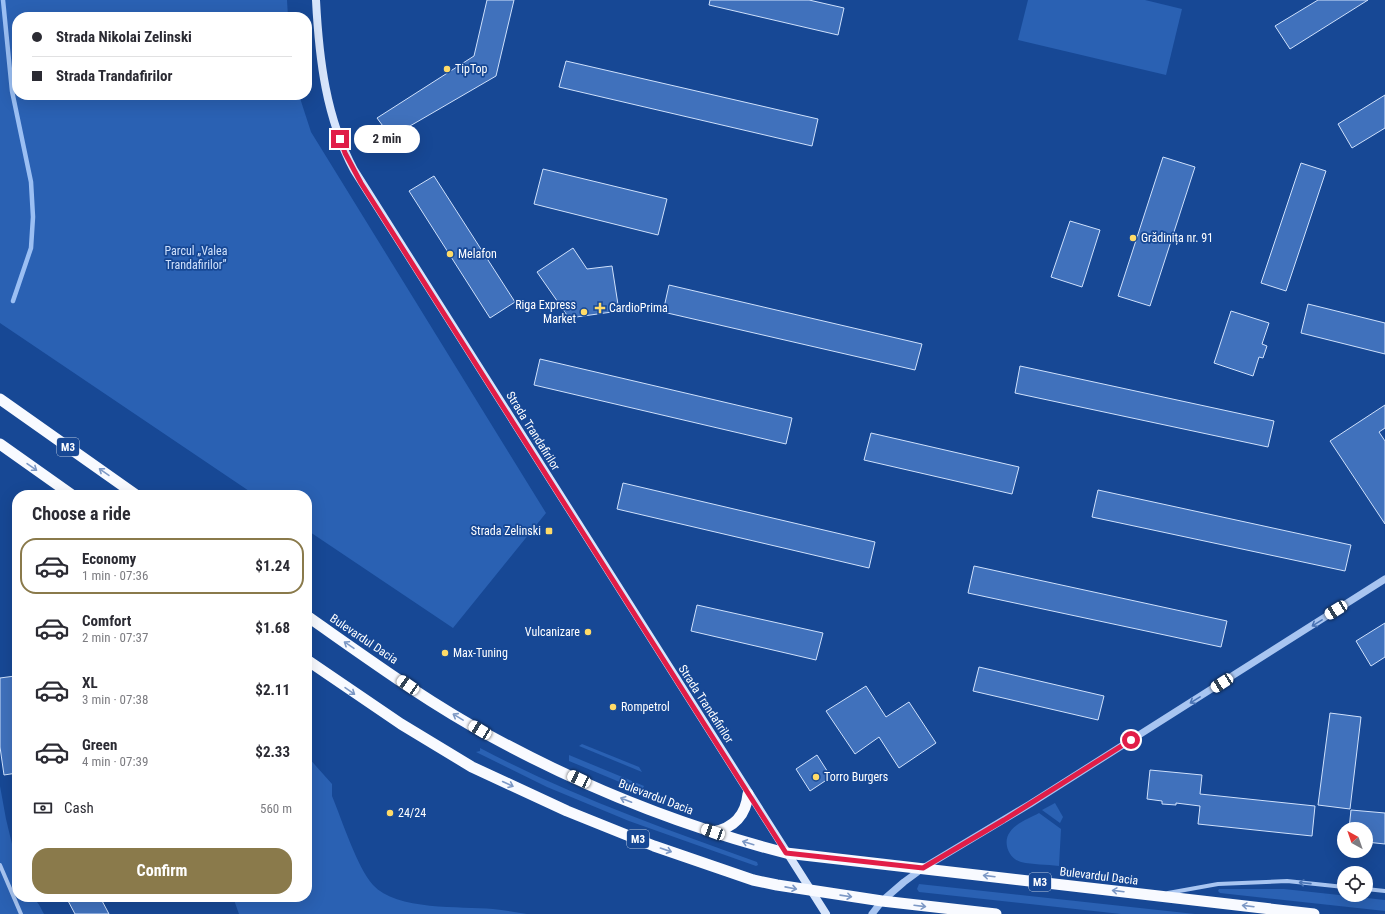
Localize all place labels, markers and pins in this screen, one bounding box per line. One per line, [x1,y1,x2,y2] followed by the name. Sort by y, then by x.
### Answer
[455,62,488,76] place label: TipTop
[442,64,452,74] marker: TipTop
[1141,231,1213,246] place label: Grădinița nr. 91
[1128,233,1138,243] marker: Grădinița nr. 91
[458,247,497,261] place label: Melafon
[445,249,455,259] marker: Melafon
[515,298,576,326] place label: Riga Express Market
[609,301,668,315] place label: CardioPrima
[594,302,606,314] marker: CardioPrima
[579,307,589,317] marker: Riga Express Market
[471,524,541,538] place label: Strada Zelinski
[544,526,554,536] marker: Strada Zelinski
[525,625,580,639] place label: Vulcanizare
[583,627,593,637] marker: Vulcanizare
[453,646,508,660] place label: Max-Tuning
[440,648,450,658] marker: Max-Tuning
[621,700,670,714] place label: Rompetrol
[608,702,618,712] marker: Rompetrol
[824,770,888,784] place label: Torro Burgers
[811,772,821,782] marker: Torro Burgers
[398,806,426,820] place label: 24/24
[385,808,395,818] marker: 24/24

